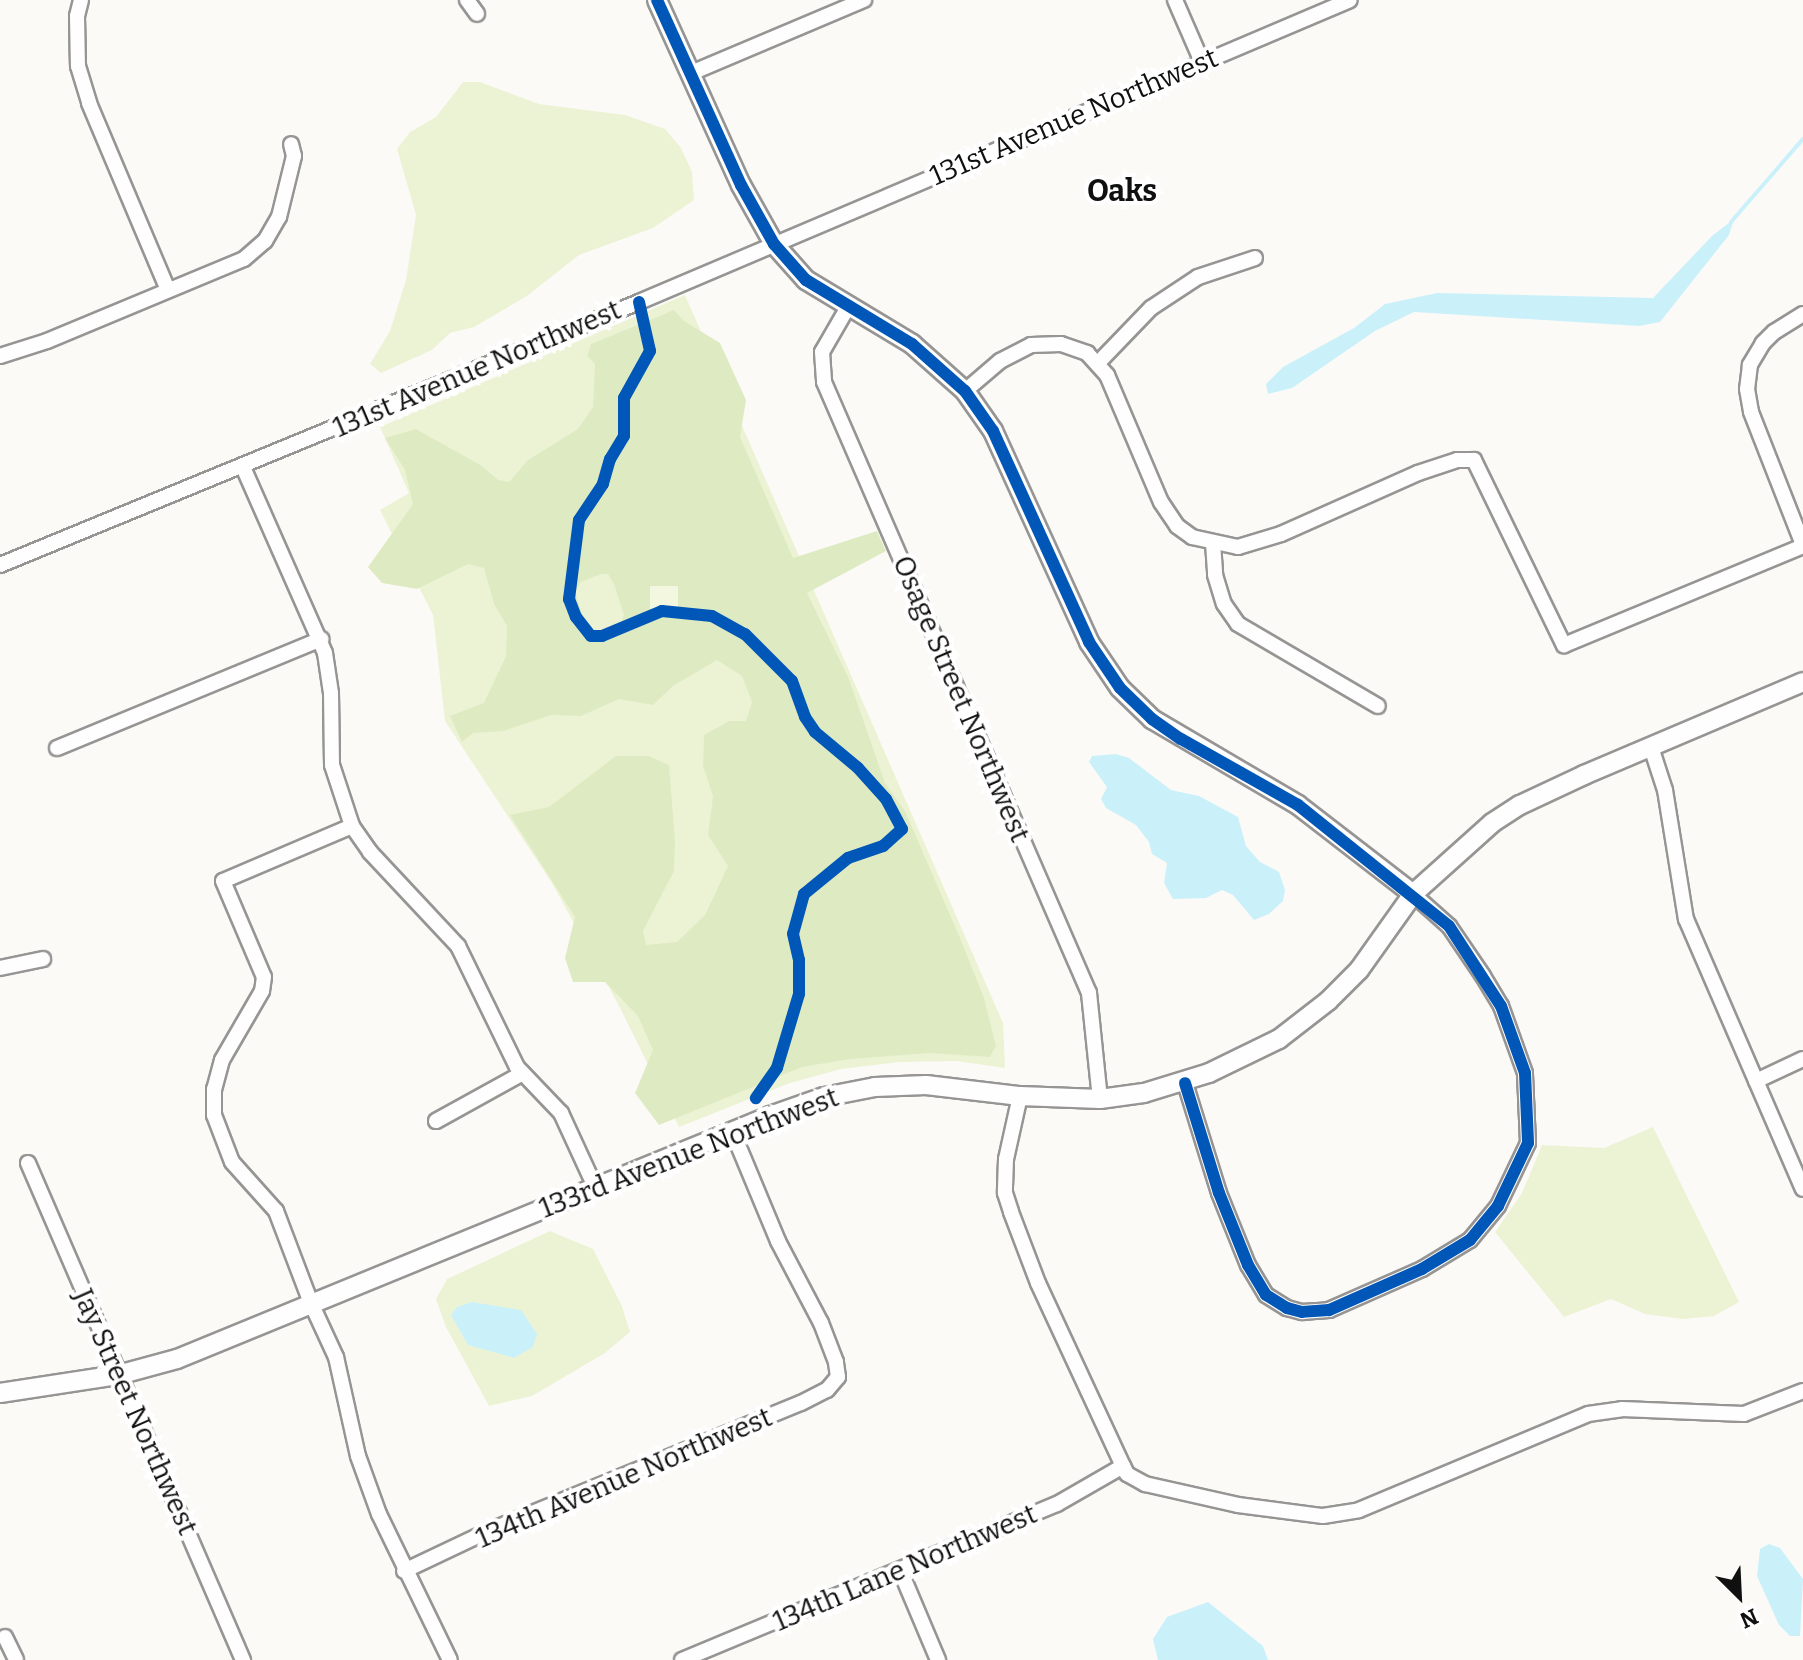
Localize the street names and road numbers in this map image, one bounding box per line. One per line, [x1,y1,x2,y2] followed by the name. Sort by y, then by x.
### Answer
[925,41,1223,193] street label: 131st Avenue Northwest
[328,293,626,445] street label: 131st Avenue Northwest
[885,551,1037,847] street label: Osage Street Northwest
[535,1080,843,1226] street label: 133rd Avenue Northwest
[66,1284,204,1540] street label: Jay Street Northwest
[471,1400,777,1556] street label: 134th Avenue Northwest
[768,1497,1042,1639] street label: 134th Lane Northwest

